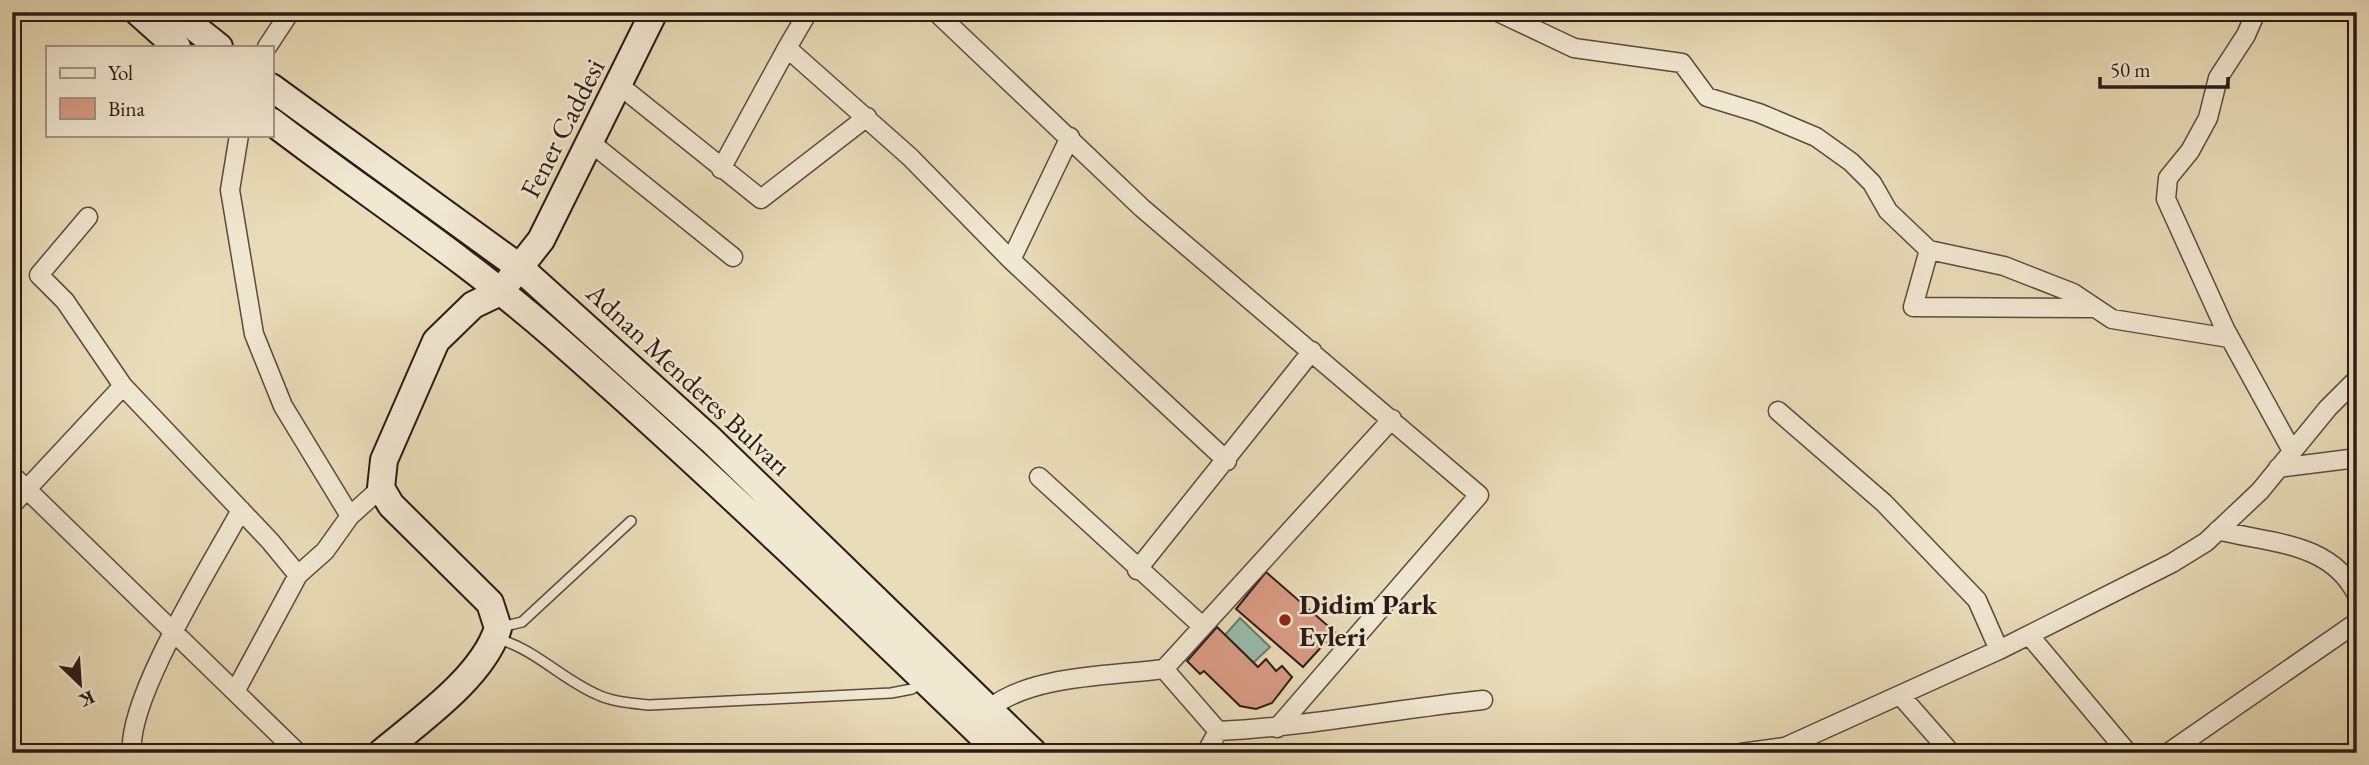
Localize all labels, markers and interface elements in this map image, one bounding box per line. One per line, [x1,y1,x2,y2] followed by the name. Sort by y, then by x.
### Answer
[46,46,273,136] legend
[2100,46,2227,90] scale bar
[512,52,612,204] street label: Fener Caddesi
[2110,56,2151,83] text: 50 m
[108,59,133,86] text: Yol
[108,95,146,122] text: Bina
[578,274,799,483] street label: Adnan Menderes Bulvarı
[1299,586,1438,654] place label: Didim Park Evleri
[1277,612,1293,628] marker: Didim Park Evleri
[46,650,116,720] north arrow
[75,685,99,714] text: K

